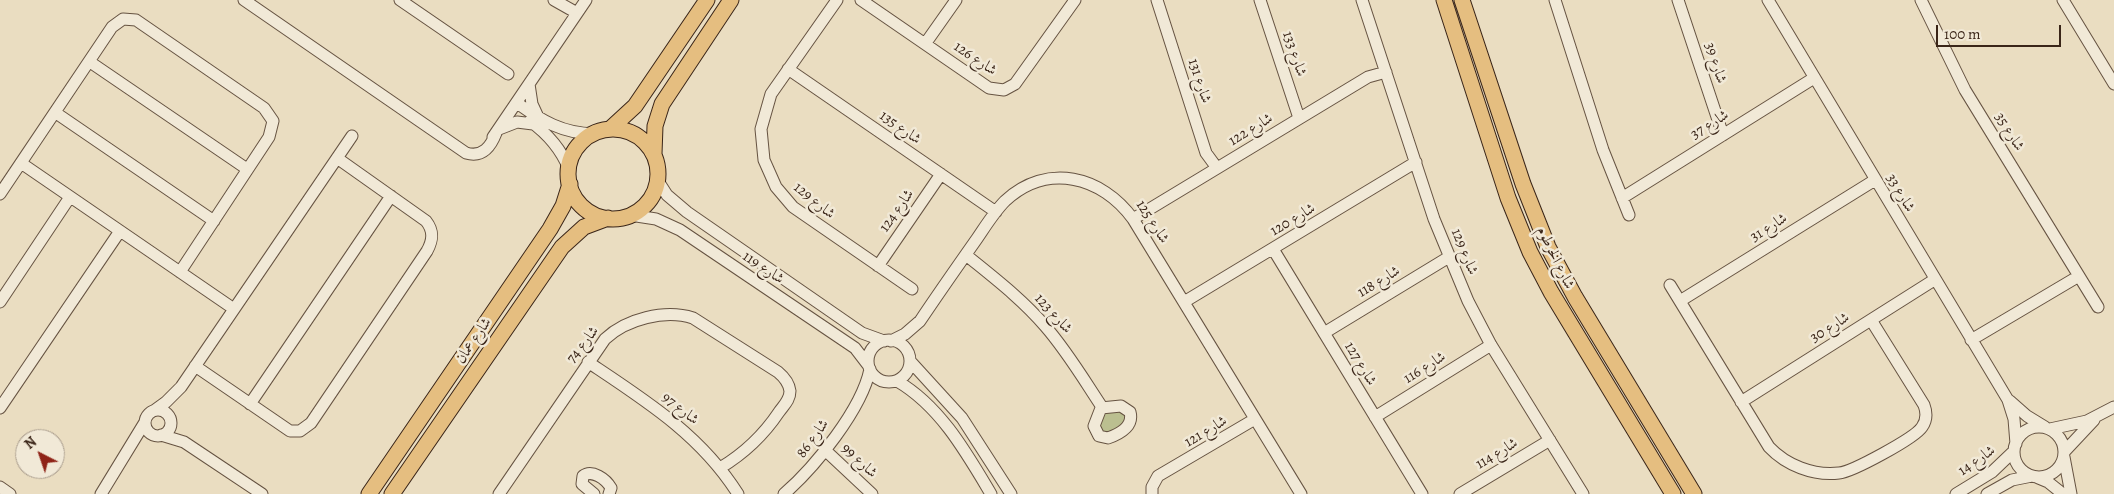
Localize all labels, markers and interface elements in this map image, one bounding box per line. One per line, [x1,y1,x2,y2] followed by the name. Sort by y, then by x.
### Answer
[1939,15,2064,47] scale bar
[1944,24,1981,44] text: 100 m
[1278,29,1310,79] street label: شارع 133
[950,38,1000,80] street label: شارع 126
[1700,40,1730,86] street label: شارع 39
[1183,57,1215,105] street label: شارع 131
[1688,106,1732,144] street label: شارع 37
[876,107,924,149] street label: شارع 135
[1226,110,1276,150] street label: شارع 122
[1990,110,2028,154] street label: شارع 35
[1882,171,1918,215] street label: شارع 33
[790,179,838,223] street label: شارع 129
[876,186,918,236] street label: شارع 124
[1131,197,1173,247] street label: شارع 125
[1267,200,1319,240] street label: شارع 120
[1747,210,1791,246] street label: شارع 31
[1532,224,1578,292] street label: شارع الخرطوم
[1447,226,1481,278] street label: شارع 129
[739,248,787,288] street label: شارع 119
[1354,262,1404,302] street label: شارع 118
[1030,290,1076,338] street label: شارع 123
[1807,309,1853,347] street label: شارع 30
[452,315,496,367] street label: شارع عمان
[563,323,603,367] street label: شارع 74
[1340,339,1380,389] street label: شارع 127
[1401,348,1449,388] street label: شارع 116
[658,389,702,429] street label: شارع 97
[1181,412,1231,452] street label: شارع 121
[793,416,833,462] street label: شارع 86
[15,429,65,479] north arrow
[20,433,41,454] text: N
[1473,434,1521,474] street label: شارع 114
[837,440,881,482] street label: شارع 99
[1955,442,1999,480] street label: شارع 14

